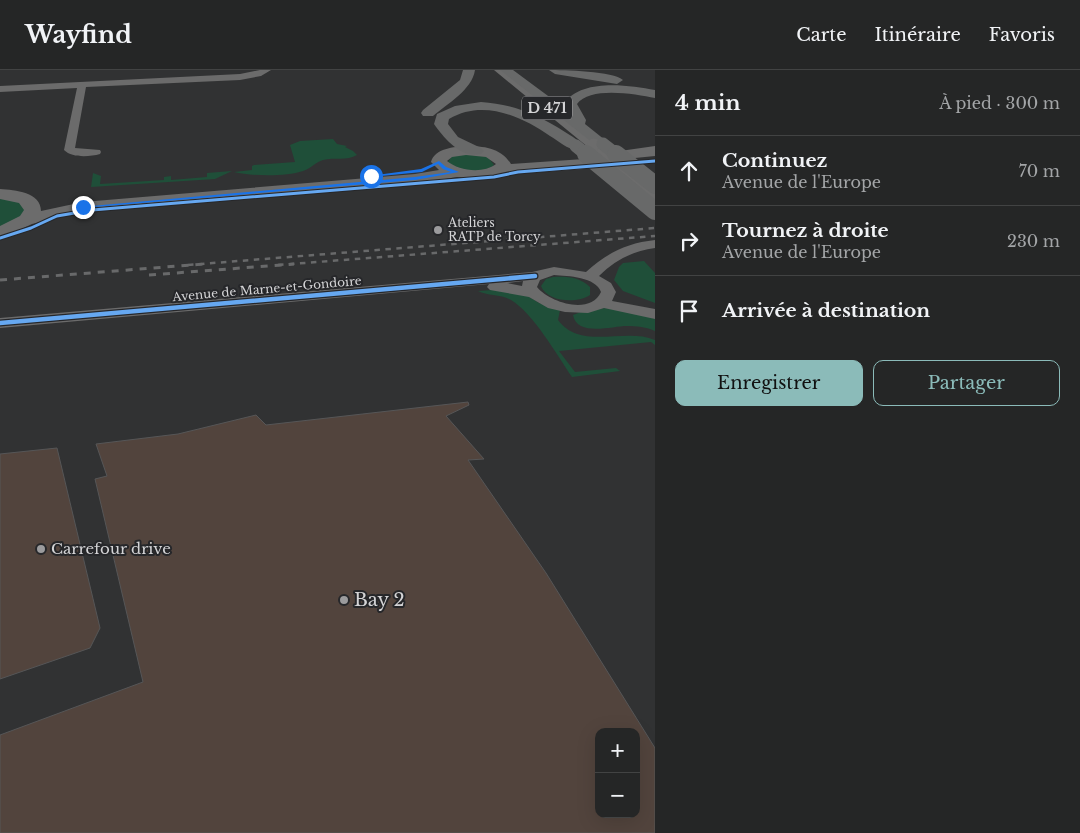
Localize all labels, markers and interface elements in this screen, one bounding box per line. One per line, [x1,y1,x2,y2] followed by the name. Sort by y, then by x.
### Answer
[25,20,132,49] text: Wayfind
[796,24,846,46] text: Carte
[874,24,961,46] text: Itinéraire
[989,24,1055,46] text: Favoris
[675,90,741,116] text: 4 min
[939,93,1060,113] text: À pied · 300 m
[522,96,572,119] road number: D 471
[722,149,827,172] text: Continuez
[675,157,703,185] icon: ahead
[1019,161,1060,181] text: 70 m
[360,165,383,188] route start
[722,172,881,192] text: Avenue de l'Europe
[72,196,95,219] route end
[447,215,541,244] place label: Ateliers RATP de Torcy
[722,219,889,242] text: Tournez à droite
[432,224,444,236] marker: Ateliers RATP de Torcy
[675,227,703,255] icon: right
[1007,231,1060,251] text: 230 m
[722,242,881,262] text: Avenue de l'Europe
[171,273,362,304] street label: Avenue de Marne-et-Gondoire
[675,297,703,325] icon: arrive
[722,299,930,322] text: Arrivée à destination
[675,360,863,406] button: Enregistrer
[873,360,1060,406] button: Partager
[51,539,171,558] place label: Carrefour drive
[35,543,47,555] marker: Carrefour drive
[354,589,405,611] place label: Bay 2
[338,594,350,606] marker: Bay 2
[595,728,640,818] map controls
[595,728,640,773] button: +
[595,773,640,818] button: −

